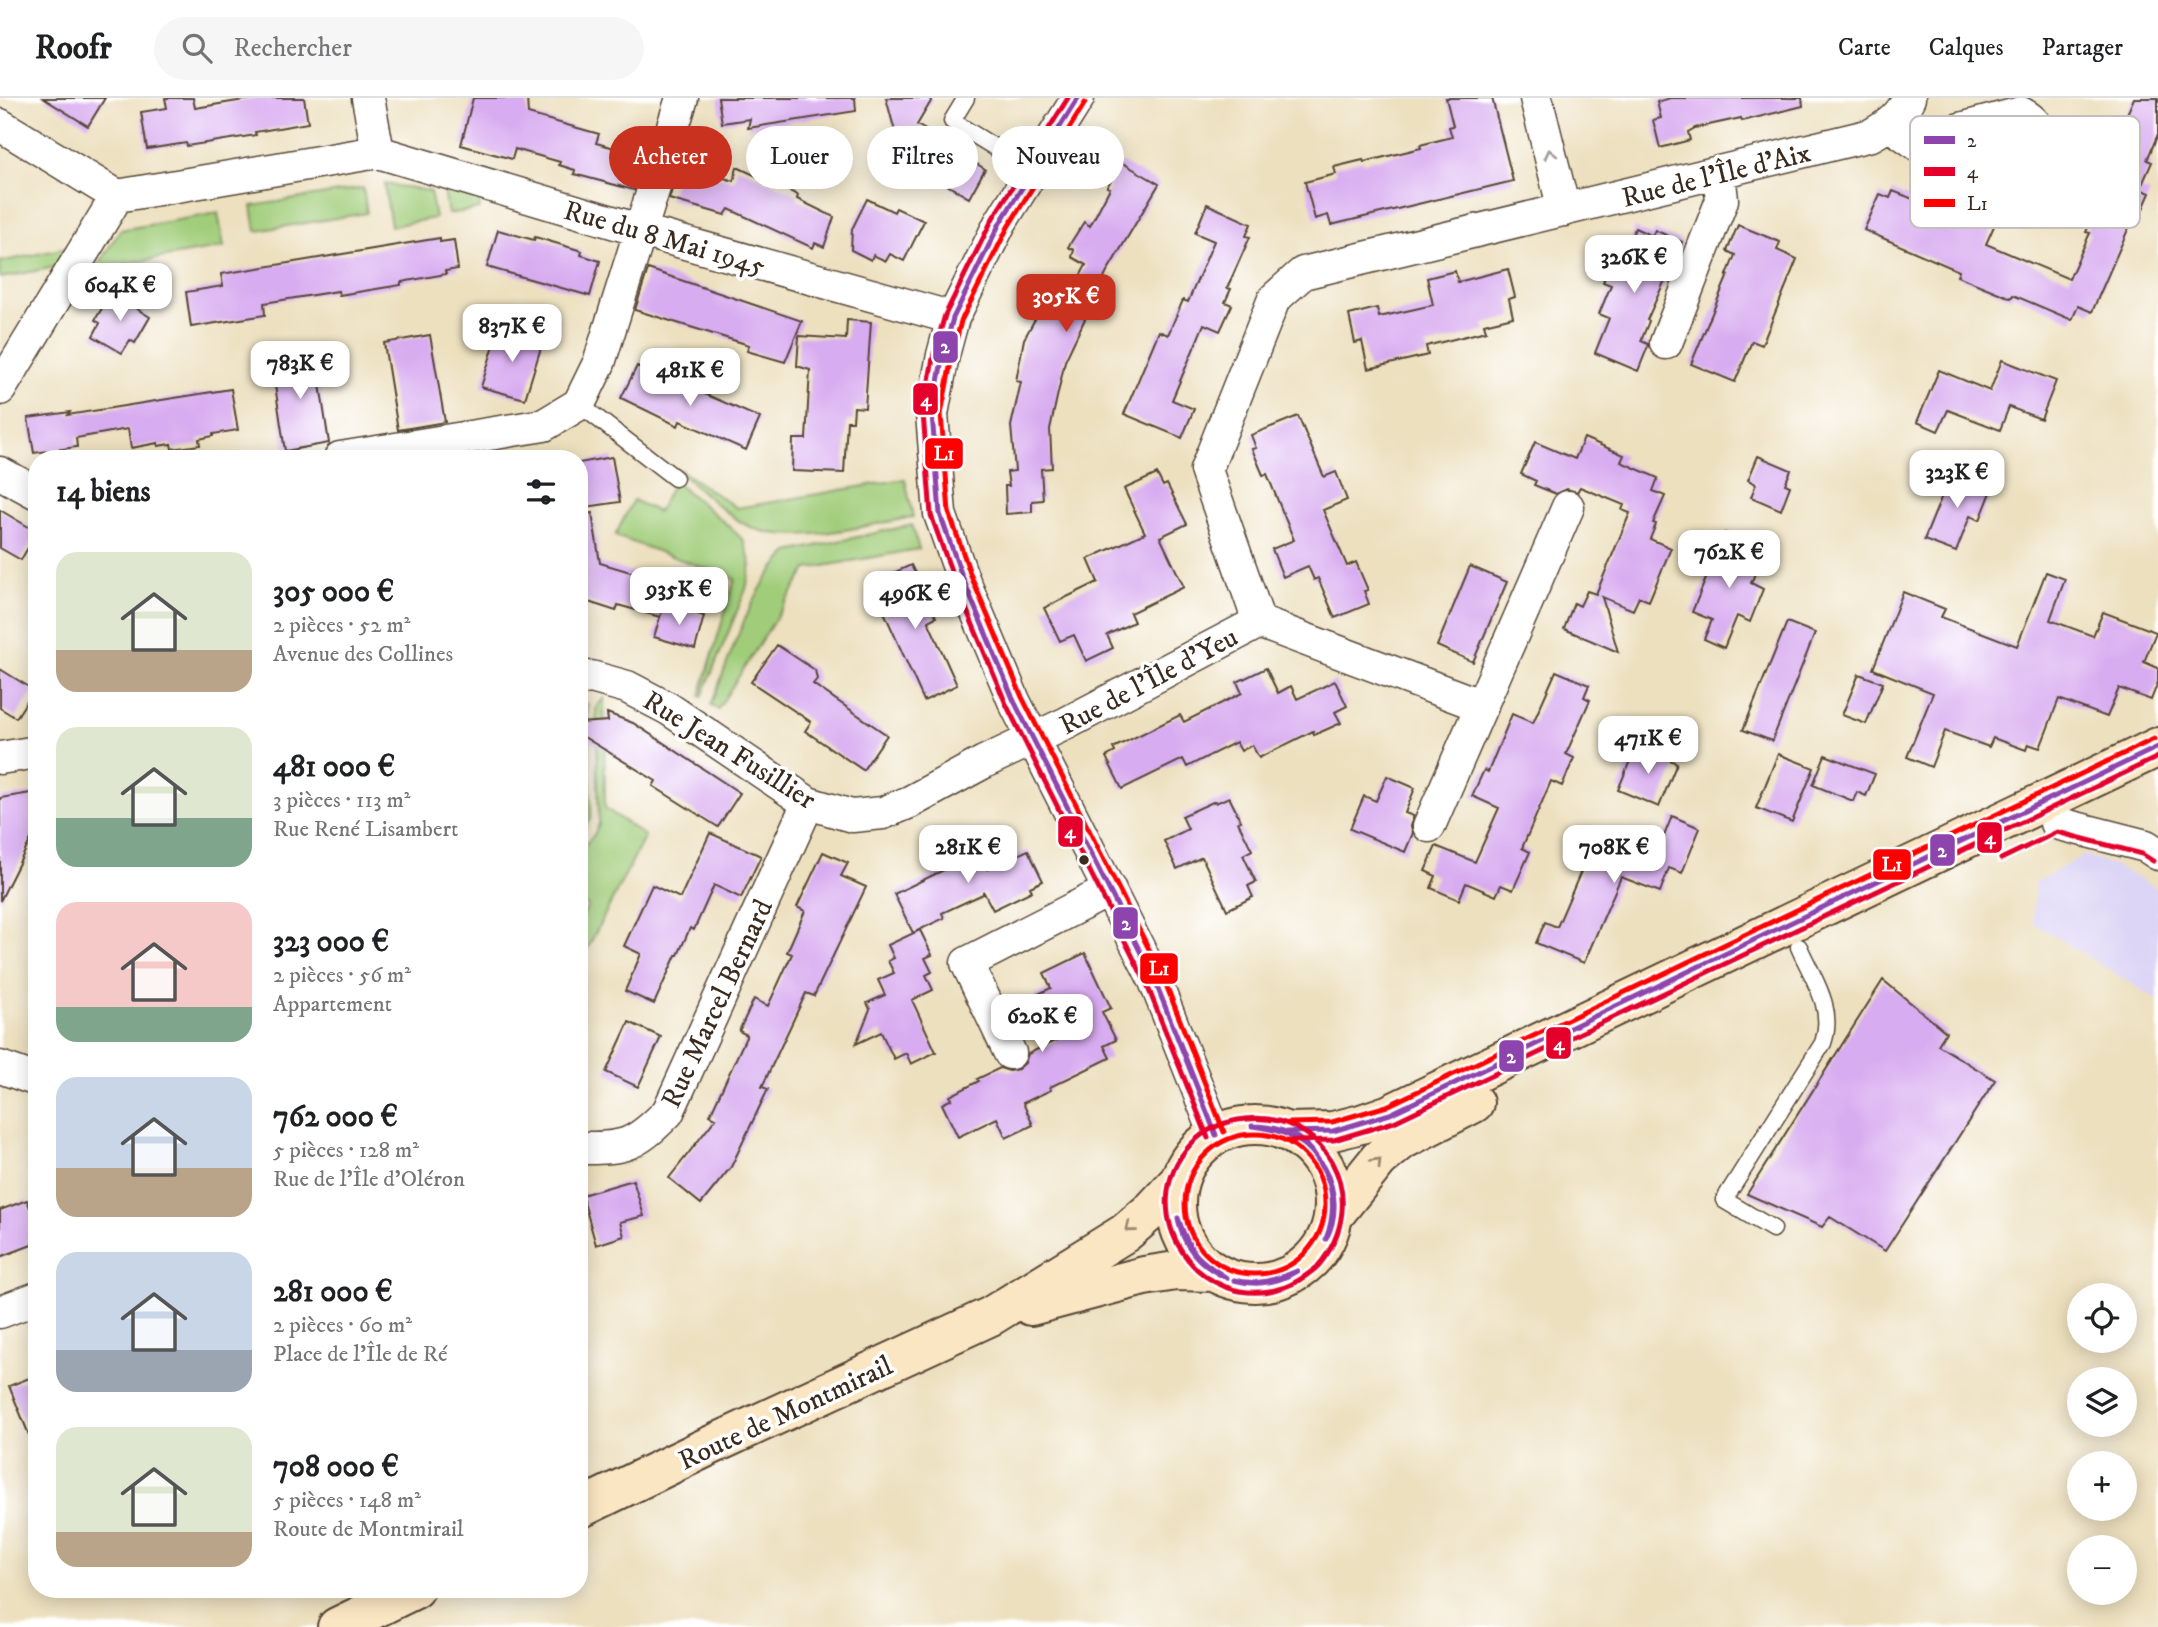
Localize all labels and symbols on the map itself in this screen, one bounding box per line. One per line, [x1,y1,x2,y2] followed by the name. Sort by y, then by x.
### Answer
[1910,116,2140,228] legend
[1967,130,1977,153] text: 2
[1618,134,1815,216] street label: Rue de l'Île d'Aix
[1544,148,1559,160] one-way arrow
[1967,161,1979,184] text: 4
[560,193,769,284] street label: Rue du 8 Mai 1945
[1967,193,1988,216] text: L1
[1577,236,1691,295] pin: 326K €
[63,264,177,323] pin: 604K €
[1009,274,1123,334] pin: 305K €
[455,304,569,364] pin: 837K €
[932,330,959,364] line badge: 2
[940,336,950,359] text: 2
[243,342,357,401] pin: 783K €
[633,348,747,408] pin: 481K €
[912,382,939,416] line badge: 4
[921,389,933,412] text: 4
[924,437,964,470] line badge: L1
[934,443,954,466] text: L1
[1900,450,2014,510] pin: 323K €
[1672,531,1786,590] pin: 762K €
[622,568,736,627] pin: 935K €
[858,572,972,631] pin: 496K €
[1053,619,1244,743] street label: Rue de l'Île d'Yeu
[636,683,823,818] street label: Rue Jean Fusillier
[1591,716,1705,776] pin: 471K €
[1057,815,1084,848] line badge: 4
[1065,821,1077,844] text: 4
[1976,821,2003,854] line badge: 4
[911,826,1025,885] pin: 281K €
[1557,826,1671,885] pin: 708K €
[1985,827,1997,850] text: 4
[1929,833,1956,867] line badge: 2
[1937,840,1947,863] text: 2
[1872,848,1912,881] line badge: L1
[1077,853,1091,867] unlabelled marker
[1882,854,1902,877] text: L1
[654,894,781,1114] street label: Rue Marcel Bernard
[1112,906,1139,940] line badge: 2
[1121,913,1131,936] text: 2
[1139,952,1179,985] line badge: L1
[1149,958,1169,981] text: L1
[985,995,1099,1054] pin: 620K €
[1545,1026,1572,1060] line badge: 4
[1554,1033,1566,1056] text: 4
[1498,1039,1525,1073] line badge: 2
[1506,1046,1516,1069] text: 2
[1368,1158,1381,1171] one-way arrow
[1125,1220,1137,1233] one-way arrow
[673,1348,899,1478] street label: Route de Montmirail

